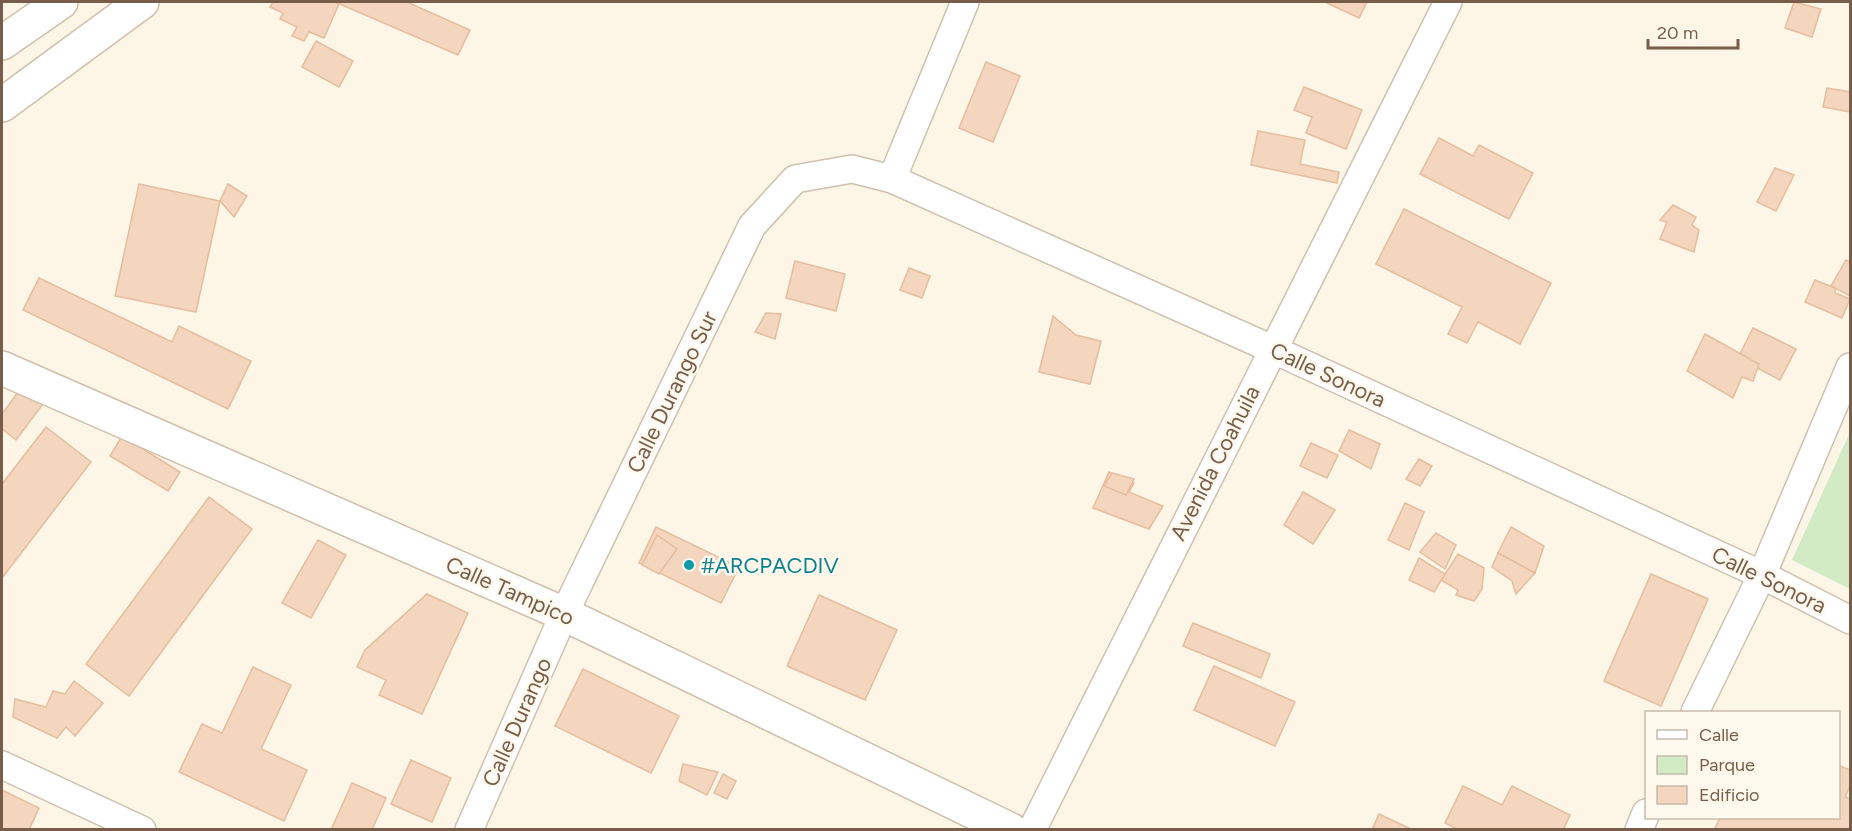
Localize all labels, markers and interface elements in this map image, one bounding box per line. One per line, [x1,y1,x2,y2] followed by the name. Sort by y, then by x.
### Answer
[1648,12,1738,50] scale bar
[1657,22,1698,44] text: 20 m
[621,306,723,477] street label: Calle Durango Sur
[1266,337,1390,413] street label: Calle Sonora
[1164,381,1266,545] street label: Avenida Coahuila
[1707,541,1831,619] street label: Calle Sonora
[442,551,578,631] street label: Calle Tampico
[701,552,839,579] place label: #ARCPACDIV
[682,558,696,572] marker: #ARCPACDIV
[477,653,557,791] street label: Calle Durango
[1645,711,1840,819] legend
[1699,724,1739,746] text: Calle
[1699,754,1755,776] text: Parque
[1699,784,1760,806] text: Edificio

